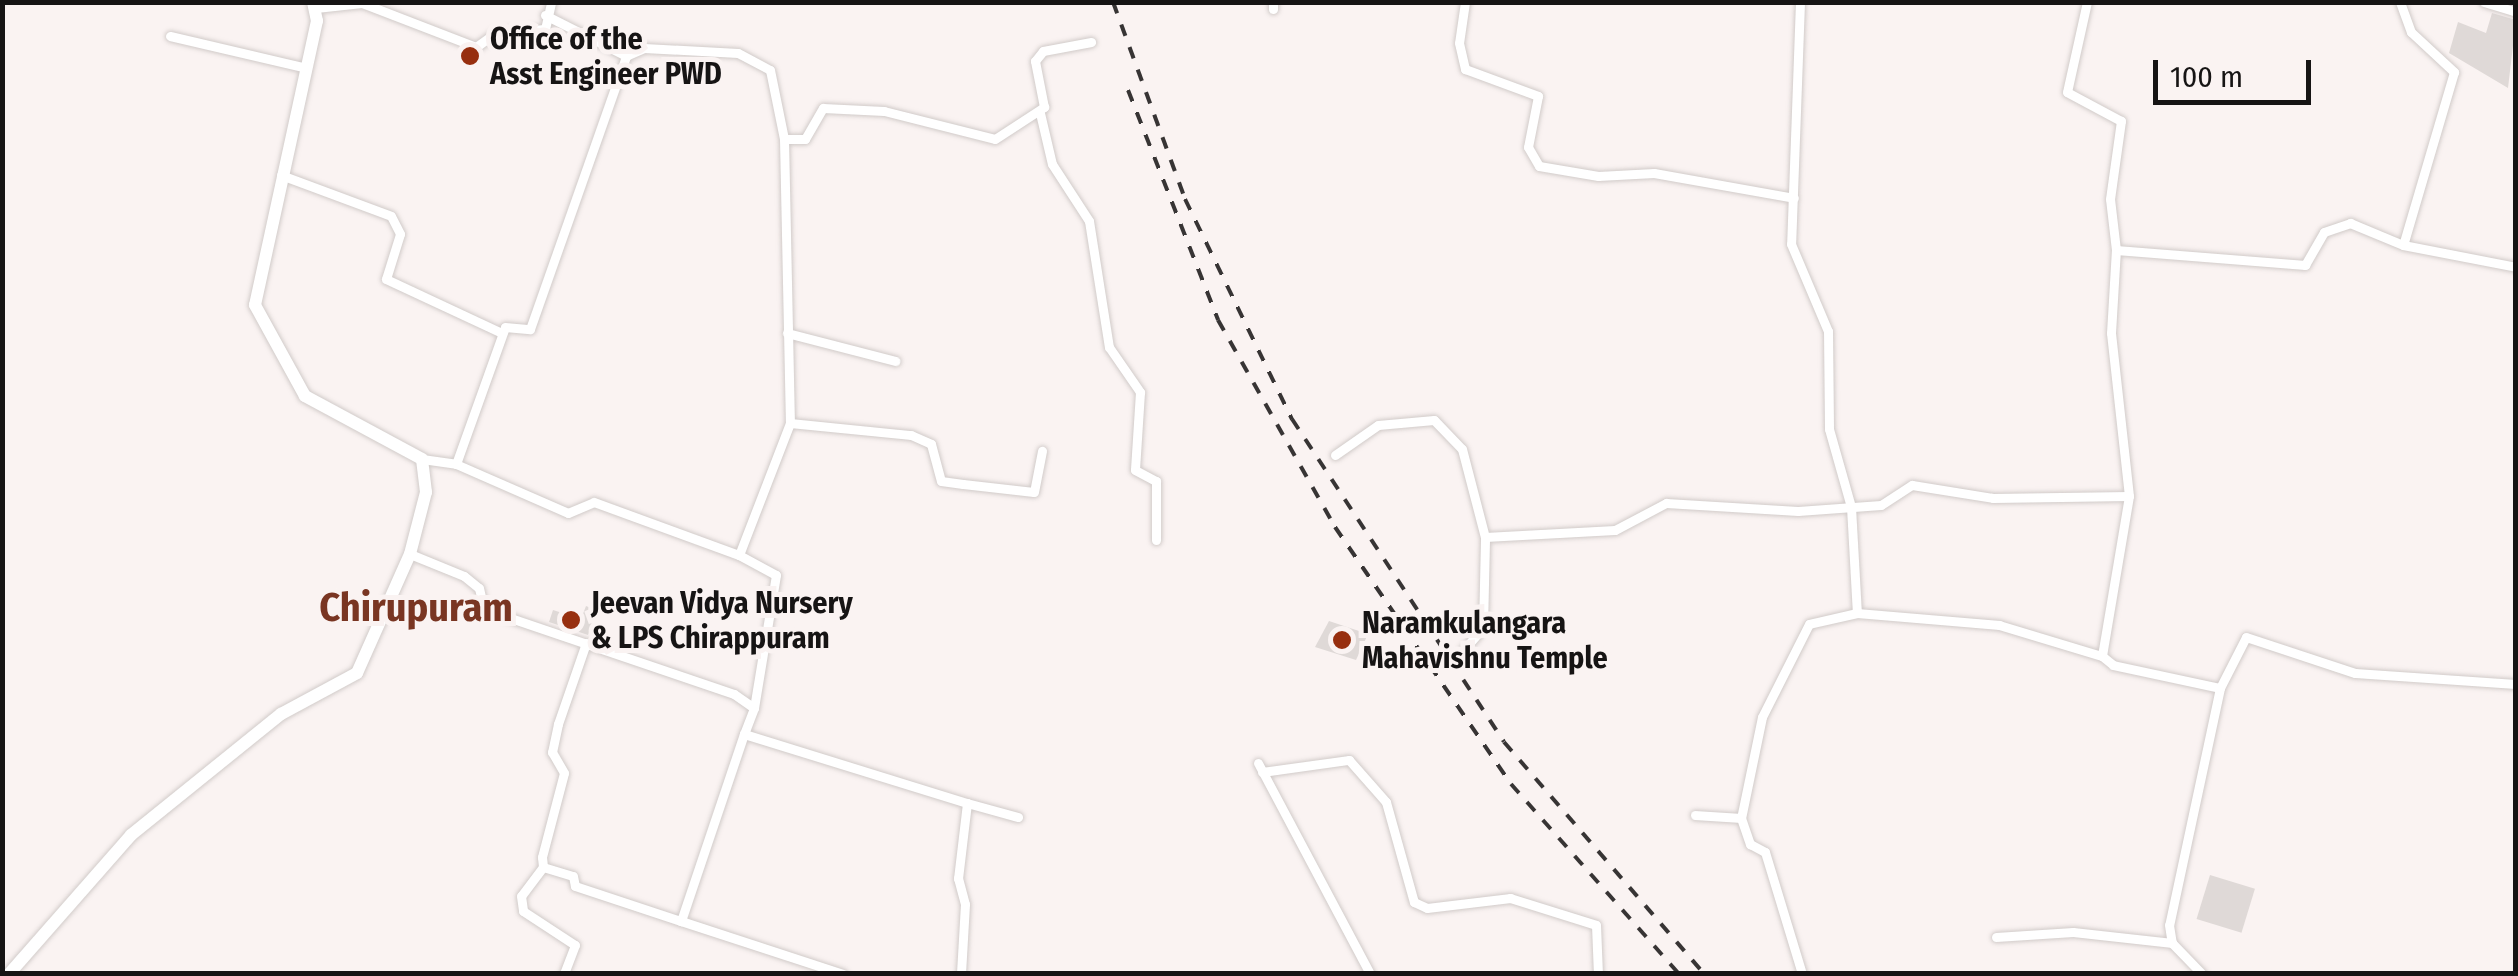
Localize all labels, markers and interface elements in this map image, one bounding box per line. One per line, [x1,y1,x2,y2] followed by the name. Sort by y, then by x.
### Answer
[490,21,722,92] place label: Office of the Asst Engineer PWD
[2158,40,2316,102] scale bar
[459,45,481,67] marker: Office of the Asst Engineer PWD
[2170,59,2243,95] text: 100 m
[319,584,513,632] district label: Chirupuram
[591,585,853,656] place label: Jeevan Vidya Nursery & LPS Chirappuram
[1362,605,1608,676] place label: Naramkulangara Mahavishnu Temple
[560,609,582,631] marker: Jeevan Vidya Nursery & LPS Chirappuram
[1331,629,1353,651] marker: Naramkulangara Mahavishnu Temple

